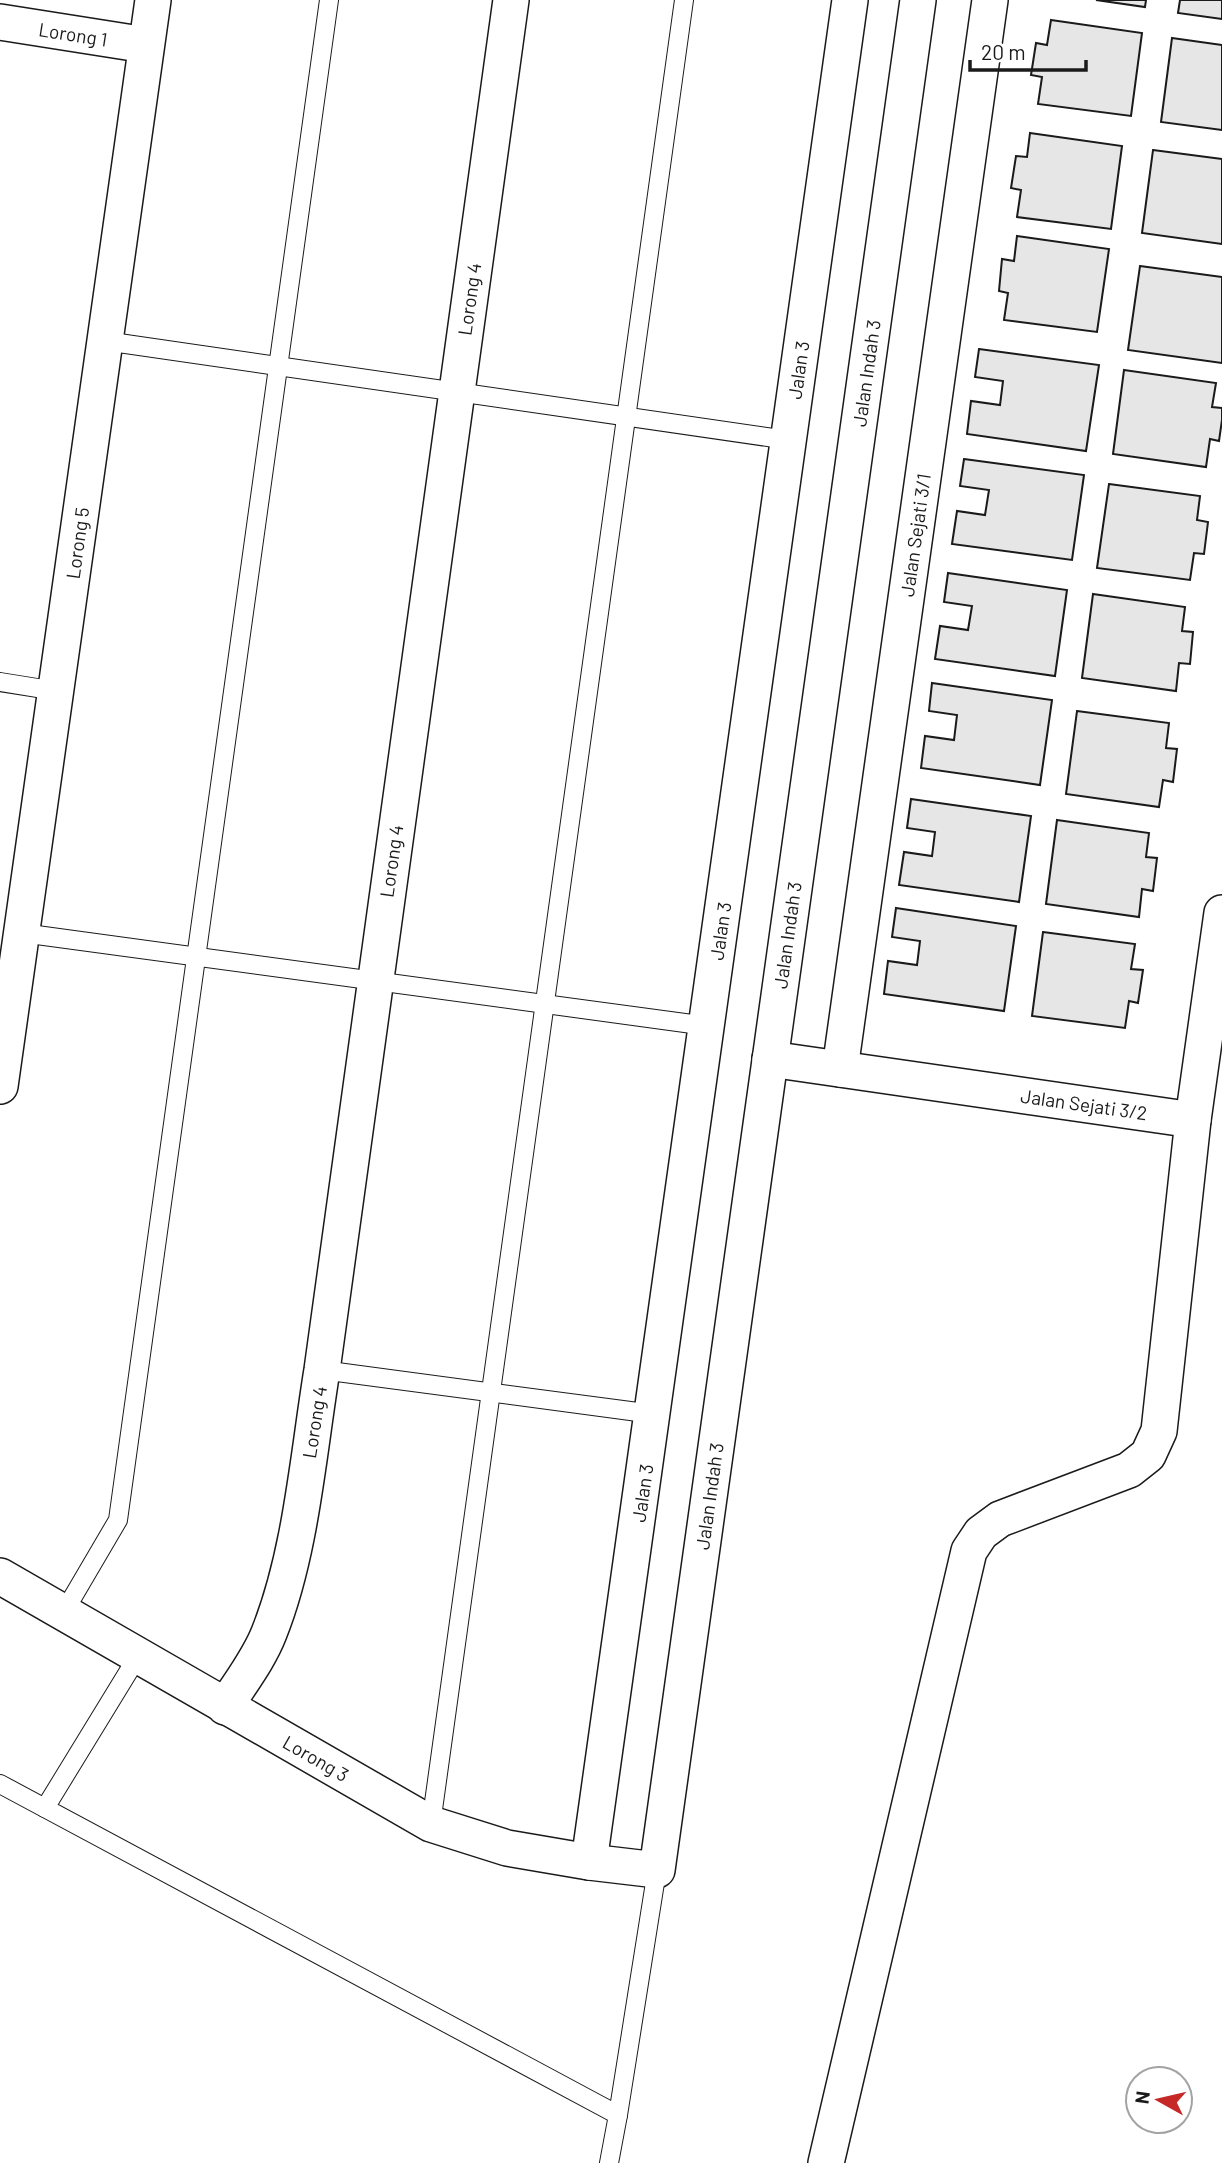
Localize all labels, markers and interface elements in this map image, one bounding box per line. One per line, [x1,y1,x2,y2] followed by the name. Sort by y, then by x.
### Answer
[37,17,109,51] street label: Lorong 1
[970,28,1086,72] scale bar
[981,39,1026,64] text: 20 m
[453,261,485,337] street label: Lorong 4
[847,318,885,428] street label: Jalan Indah 3
[783,339,813,401] street label: Jalan 3
[895,472,935,598] street label: Jalan Sejati 3/1
[61,506,93,580] street label: Lorong 5
[375,823,407,899] street label: Lorong 4
[768,880,806,990] street label: Jalan Indah 3
[705,900,735,962] street label: Jalan 3
[1019,1084,1149,1124] street label: Jalan Sejati 3/2
[297,1384,331,1460] street label: Lorong 4
[690,1441,728,1551] street label: Jalan Indah 3
[627,1462,657,1524] street label: Jalan 3
[279,1730,353,1786] street label: Lorong 3
[1124,2065,1194,2135] north arrow
[1129,2090,1154,2105] text: N

